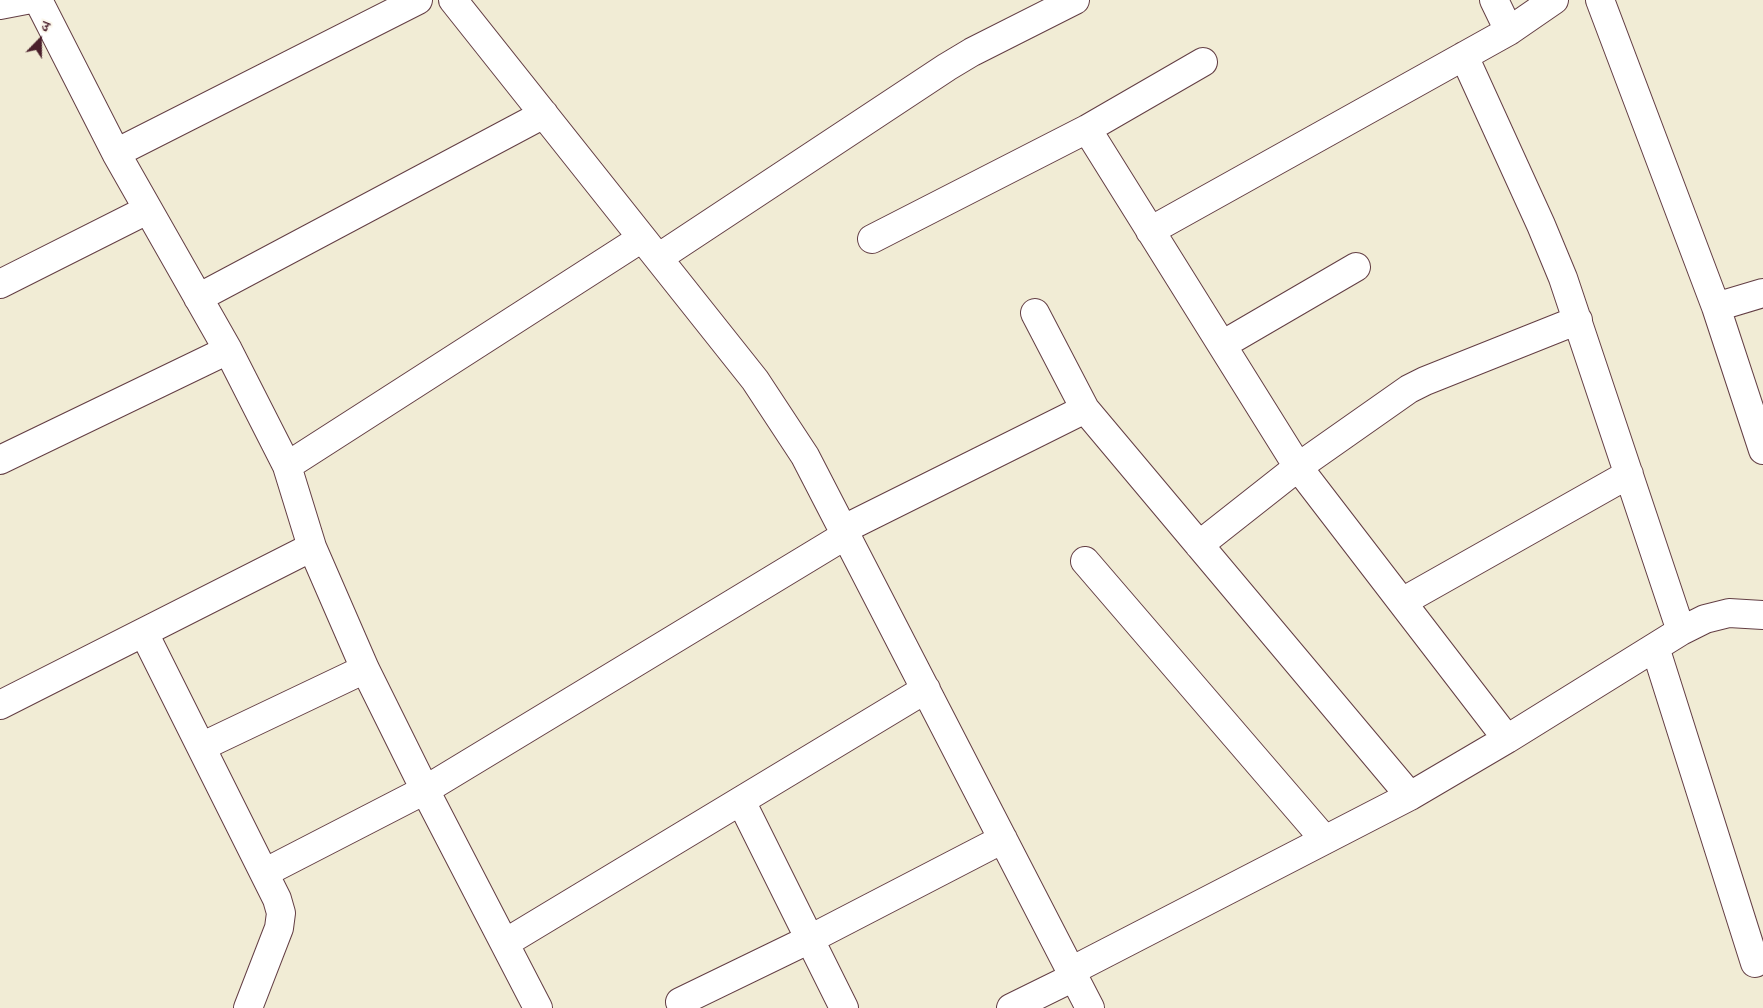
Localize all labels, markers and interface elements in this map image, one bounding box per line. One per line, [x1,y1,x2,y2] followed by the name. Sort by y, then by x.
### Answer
[15,15,65,65] north arrow
[39,16,52,36] text: उ

